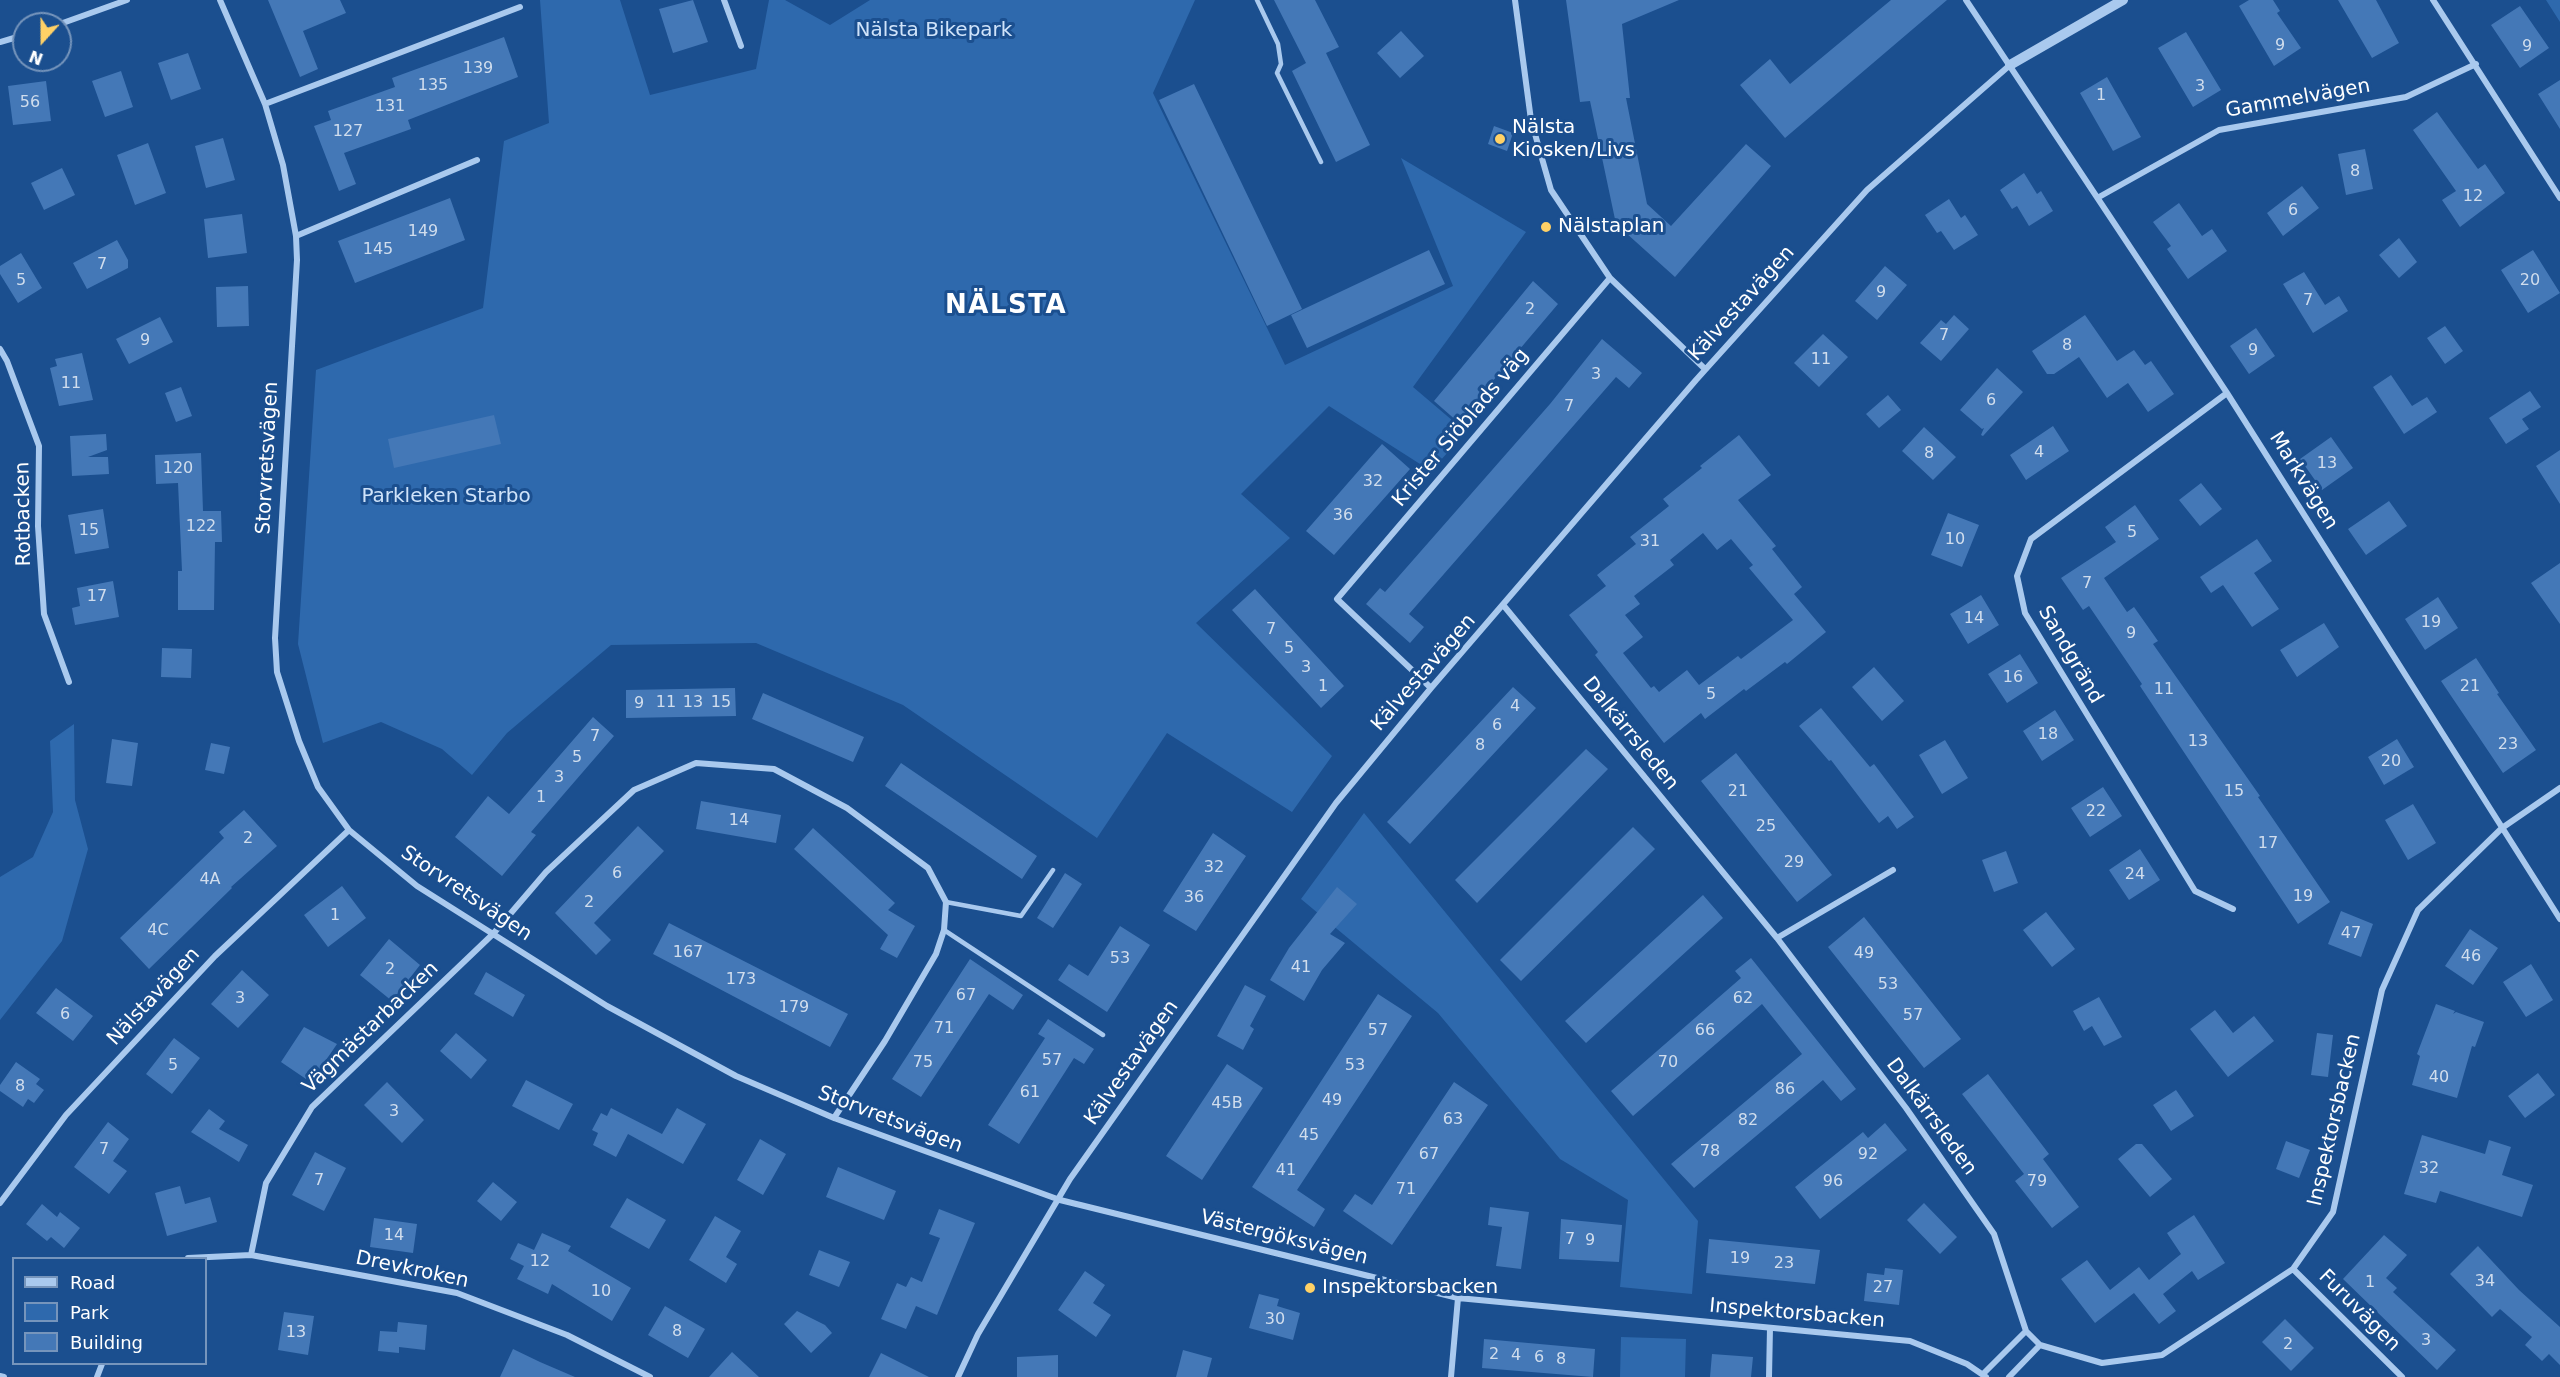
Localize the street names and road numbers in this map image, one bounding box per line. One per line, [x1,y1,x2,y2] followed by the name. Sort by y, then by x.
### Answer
[2224,74,2372,124] street label: Gammelvägen
[1684,241,1800,367] street label: Kälvestavägen
[1388,344,1534,512] street label: Krister Siöblads väg
[252,381,284,535] street label: Storvretsvägen
[2263,428,2343,534] street label: Markvägen
[11,461,37,567] street label: Rotbacken
[2032,602,2108,708] street label: Sandgränd
[1367,610,1481,736] street label: Kälvestavägen
[1577,673,1683,795] street label: Dalkärrsleden
[396,841,536,947] street label: Storvretsvägen
[103,943,205,1051] street label: Nälstavägen
[298,957,444,1099] street label: Vägmästarbacken
[1080,996,1184,1130] street label: Kälvestavägen
[2304,1032,2366,1208] street label: Inspektorsbacken
[1881,1054,1981,1180] street label: Dalkärrsleden
[814,1081,966,1159] street label: Storvretsvägen
[1198,1206,1370,1270] street label: Västergöksvägen
[353,1246,471,1294] street label: Drevkroken
[2313,1265,2405,1357] street label: Furuvägen
[1708,1294,1886,1334] street label: Inspektorsbacken

